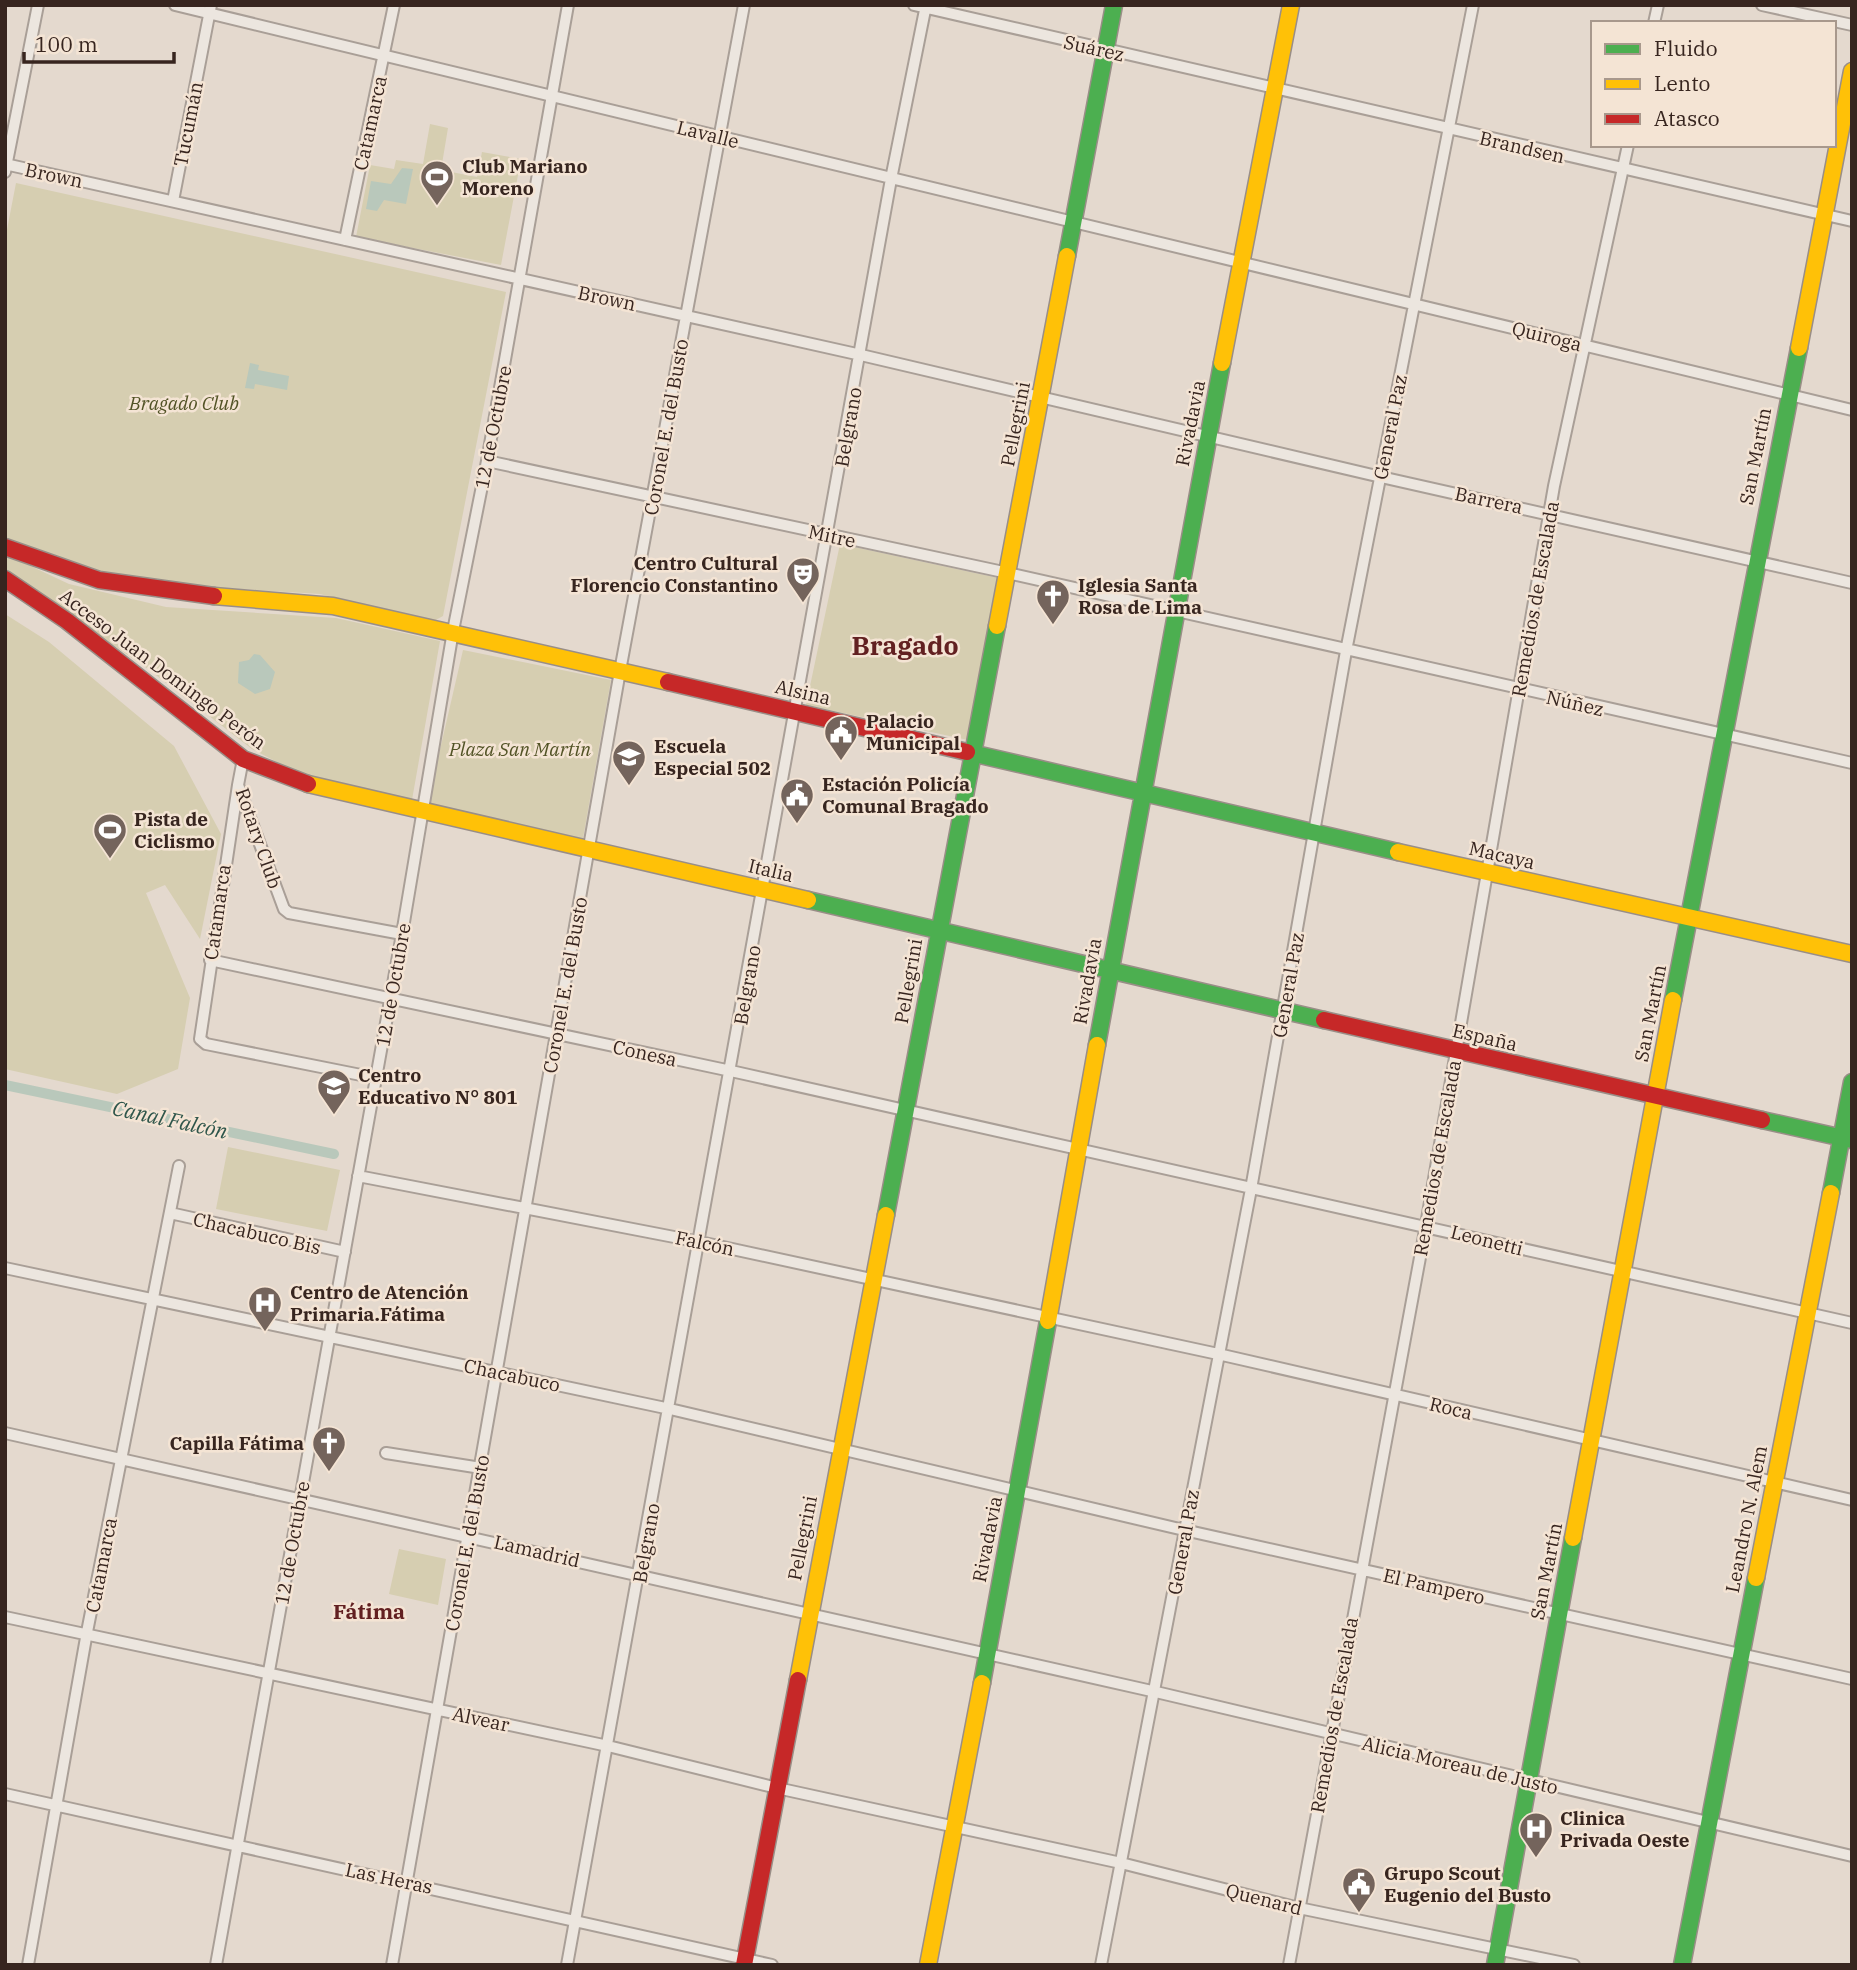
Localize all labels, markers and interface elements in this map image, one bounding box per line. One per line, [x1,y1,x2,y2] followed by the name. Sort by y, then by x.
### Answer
[24,21,175,65] scale bar
[1591,21,1836,147] legend
[1061,29,1127,67] street label: Suárez
[35,30,98,58] text: 100 m
[1654,34,1718,62] text: Fluido
[1654,69,1710,97] text: Lento
[348,73,392,173] street label: Catamarca
[168,80,208,168] street label: Tucumán
[1654,104,1720,132] text: Atasco
[674,115,742,153] street label: Lavalle
[1477,126,1567,168] street label: Brandsen
[462,154,588,200] place label: Club Mariano Moreno
[23,157,85,193] street label: Brown
[418,158,456,207] sports icon: Club Mariano Moreno
[576,280,638,316] street label: Brown
[1510,316,1584,356] street label: Quiroga
[639,337,693,517] street label: Coronel E. del Busto
[469,363,517,491] street label: 12 de Octubre
[1368,372,1412,482] street label: General Paz
[1170,378,1210,468] street label: Rivadavia
[995,379,1035,469] street label: Pellegrini
[829,385,867,469] street label: Belgrano
[128,391,239,415] park label: Bragado Club
[1734,405,1776,507] street label: San Martín
[1453,481,1525,519] street label: Barrera
[1506,499,1564,699] street label: Remedios de Escalada
[806,519,858,553] street label: Mitre
[571,551,778,597] place label: Centro Cultural Florencio Constantino
[784,555,822,604] theatre icon: Centro Cultural Florencio Constantino
[1078,573,1202,619] place label: Iglesia Santa Rosa de Lima
[1034,577,1072,626] church icon: Iglesia Santa Rosa de Lima
[55,583,271,755] street label: Acceso Juan Domingo Perón
[851,628,959,662] district label: Bragado
[773,674,833,710] street label: Alsina
[1544,685,1606,721] street label: Núñez
[866,709,960,755] place label: Palacio Municipal
[822,713,860,762] public building icon: Palacio Municipal
[654,734,771,780] place label: Escuela Especial 502
[448,737,591,761] park label: Plaza San Martín
[610,738,648,787] school or university icon: Escuela Especial 502
[822,772,989,818] place label: Estación Policía Comunal Bragado
[778,776,816,825] public building icon: Estación Policía Comunal Bragado
[231,784,287,892] street label: Rotary Club
[134,807,215,853] place label: Pista de Ciclismo
[91,811,129,860] sports icon: Pista de Ciclismo
[1467,836,1537,874] street label: Macaya
[746,853,796,887] street label: Italia
[198,863,236,961] street label: Catamarca
[538,895,592,1075] street label: Coronel E. del Busto
[370,921,416,1049] street label: 12 de Octubre
[1267,930,1309,1040] street label: General Paz
[889,936,927,1025] street label: Pellegrini
[1068,936,1106,1026] street label: Rivadavia
[728,943,766,1027] street label: Belgrano
[1629,962,1671,1064] street label: San Martín
[1450,1018,1520,1056] street label: España
[611,1035,679,1071] street label: Conesa
[1408,1058,1466,1258] street label: Remedios de Escalada
[358,1063,518,1109] place label: Centro Educativo N° 801
[315,1067,353,1116] school or university icon: Centro Educativo N° 801
[110,1093,230,1145] water label: Canal Falcón
[191,1207,323,1259] street label: Chacabuco Bis
[1448,1219,1526,1261] street label: Leonetti
[673,1225,737,1261] street label: Falcón
[290,1280,469,1326] place label: Centro de Atención Primaria.Fátima
[246,1284,284,1333] hospital icon: Centro de Atención Primaria.Fátima
[462,1353,562,1397] street label: Chacabuco
[1427,1391,1475,1425] street label: Roca
[310,1424,348,1473] church icon: Capilla Fátima
[169,1431,304,1455] place label: Capilla Fátima
[1720,1443,1772,1595] street label: Leandro N. Alem
[440,1453,494,1633] street label: Coronel E. del Busto
[269,1479,315,1607] street label: 12 de Octubre
[1162,1487,1204,1597] street label: General Paz
[782,1493,822,1583] street label: Pellegrini
[967,1494,1007,1584] street label: Rivadavia
[627,1501,665,1585] street label: Belgrano
[80,1515,122,1615] street label: Catamarca
[1525,1520,1567,1622] street label: San Martín
[492,1529,582,1573] street label: Lamadrid
[1381,1563,1487,1609] street label: El Pampero
[333,1597,405,1625] district label: Fátima
[1305,1615,1363,1815] street label: Remedios de Escalada
[450,1701,512,1737] street label: Alvear
[1360,1731,1560,1799] street label: Alicia Moreau de Justo
[1560,1806,1690,1852] place label: Clinica Privada Oeste
[1517,1810,1555,1859] hospital icon: Clinica Privada Oeste
[343,1857,435,1899] street label: Las Heras
[1384,1861,1551,1907] place label: Grupo Scout Eugenio del Busto
[1340,1865,1378,1914] public building icon: Grupo Scout Eugenio del Busto
[1223,1878,1305,1920] street label: Quenard

